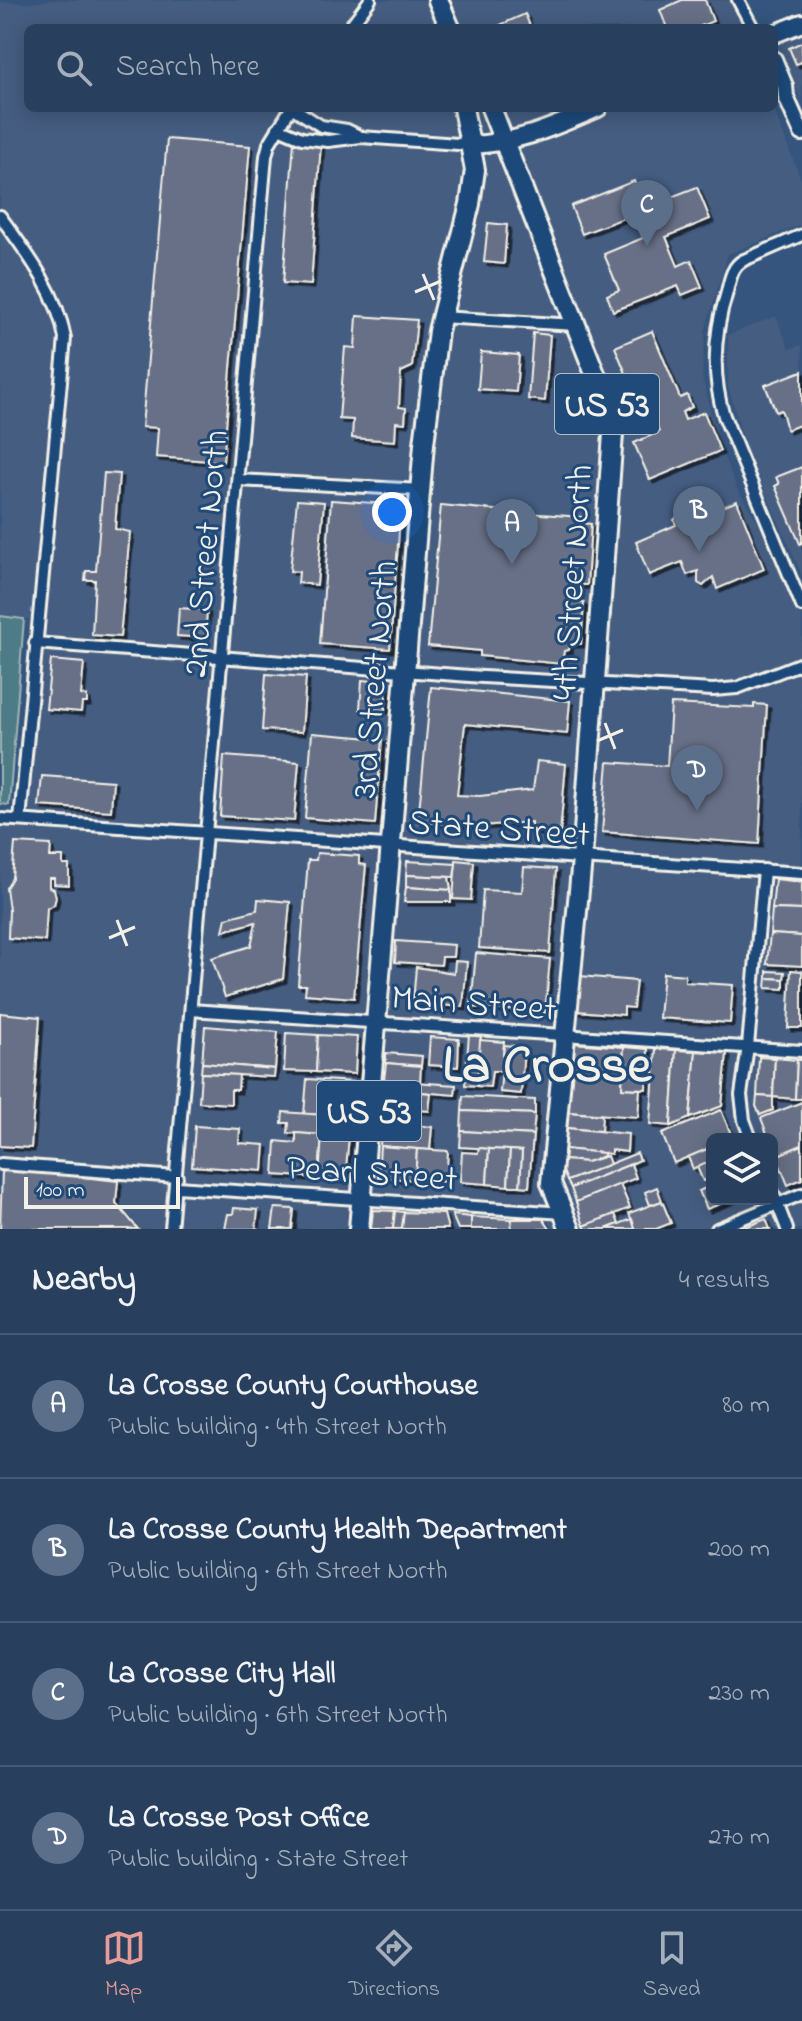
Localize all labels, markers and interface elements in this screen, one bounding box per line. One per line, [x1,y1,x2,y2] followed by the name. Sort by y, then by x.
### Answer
[24,24,778,112] search box
[52,46,96,90] icon: search
[116,46,260,90] text: Search here
[621,180,673,246] pin: C
[555,374,659,434] road number: US 53
[170,428,245,679] street label: 2nd Street North
[540,463,609,702] street label: 4th Street North
[673,486,725,552] pin: B
[372,492,412,532] your location
[486,499,538,565] pin: A
[340,558,413,800] street label: 3rd Street North
[671,745,723,811] pin: D
[406,798,592,863] street label: State Street
[389,973,558,1038] street label: Main Street
[443,1031,653,1106] district label: La Crosse
[317,1081,421,1141] road number: US 53
[706,1133,778,1205] map controls
[706,1133,778,1205] button: layers
[284,1143,459,1208] street label: Pearl Street
[24,1173,180,1209] scale bar
[36,1175,85,1207] text: 100 m
[32,1256,136,1306] text: Nearby
[679,1262,770,1300] text: 4 results
[108,1365,478,1409] text: La Crosse County Courthouse
[50,1387,66,1425] text: A
[722,1387,770,1425] text: 80 m
[108,1409,447,1447] text: Public building · 4th Street North
[108,1509,567,1553] text: La Crosse County Health Department
[49,1531,67,1569] text: B
[708,1531,770,1569] text: 200 m
[108,1553,448,1591] text: Public building · 6th Street North
[108,1653,336,1697] text: La Crosse City Hall
[51,1675,65,1713] text: C
[708,1675,770,1713] text: 230 m
[108,1697,448,1735] text: Public building · 6th Street North
[108,1797,369,1841] text: La Crosse Post Office
[48,1819,68,1857] text: D
[708,1819,770,1857] text: 270 m
[108,1841,408,1879] text: Public building · State Street
[102,1926,146,2006] tab: Map
[349,1926,440,2006] tab: Directions
[643,1926,700,2006] tab: Saved

